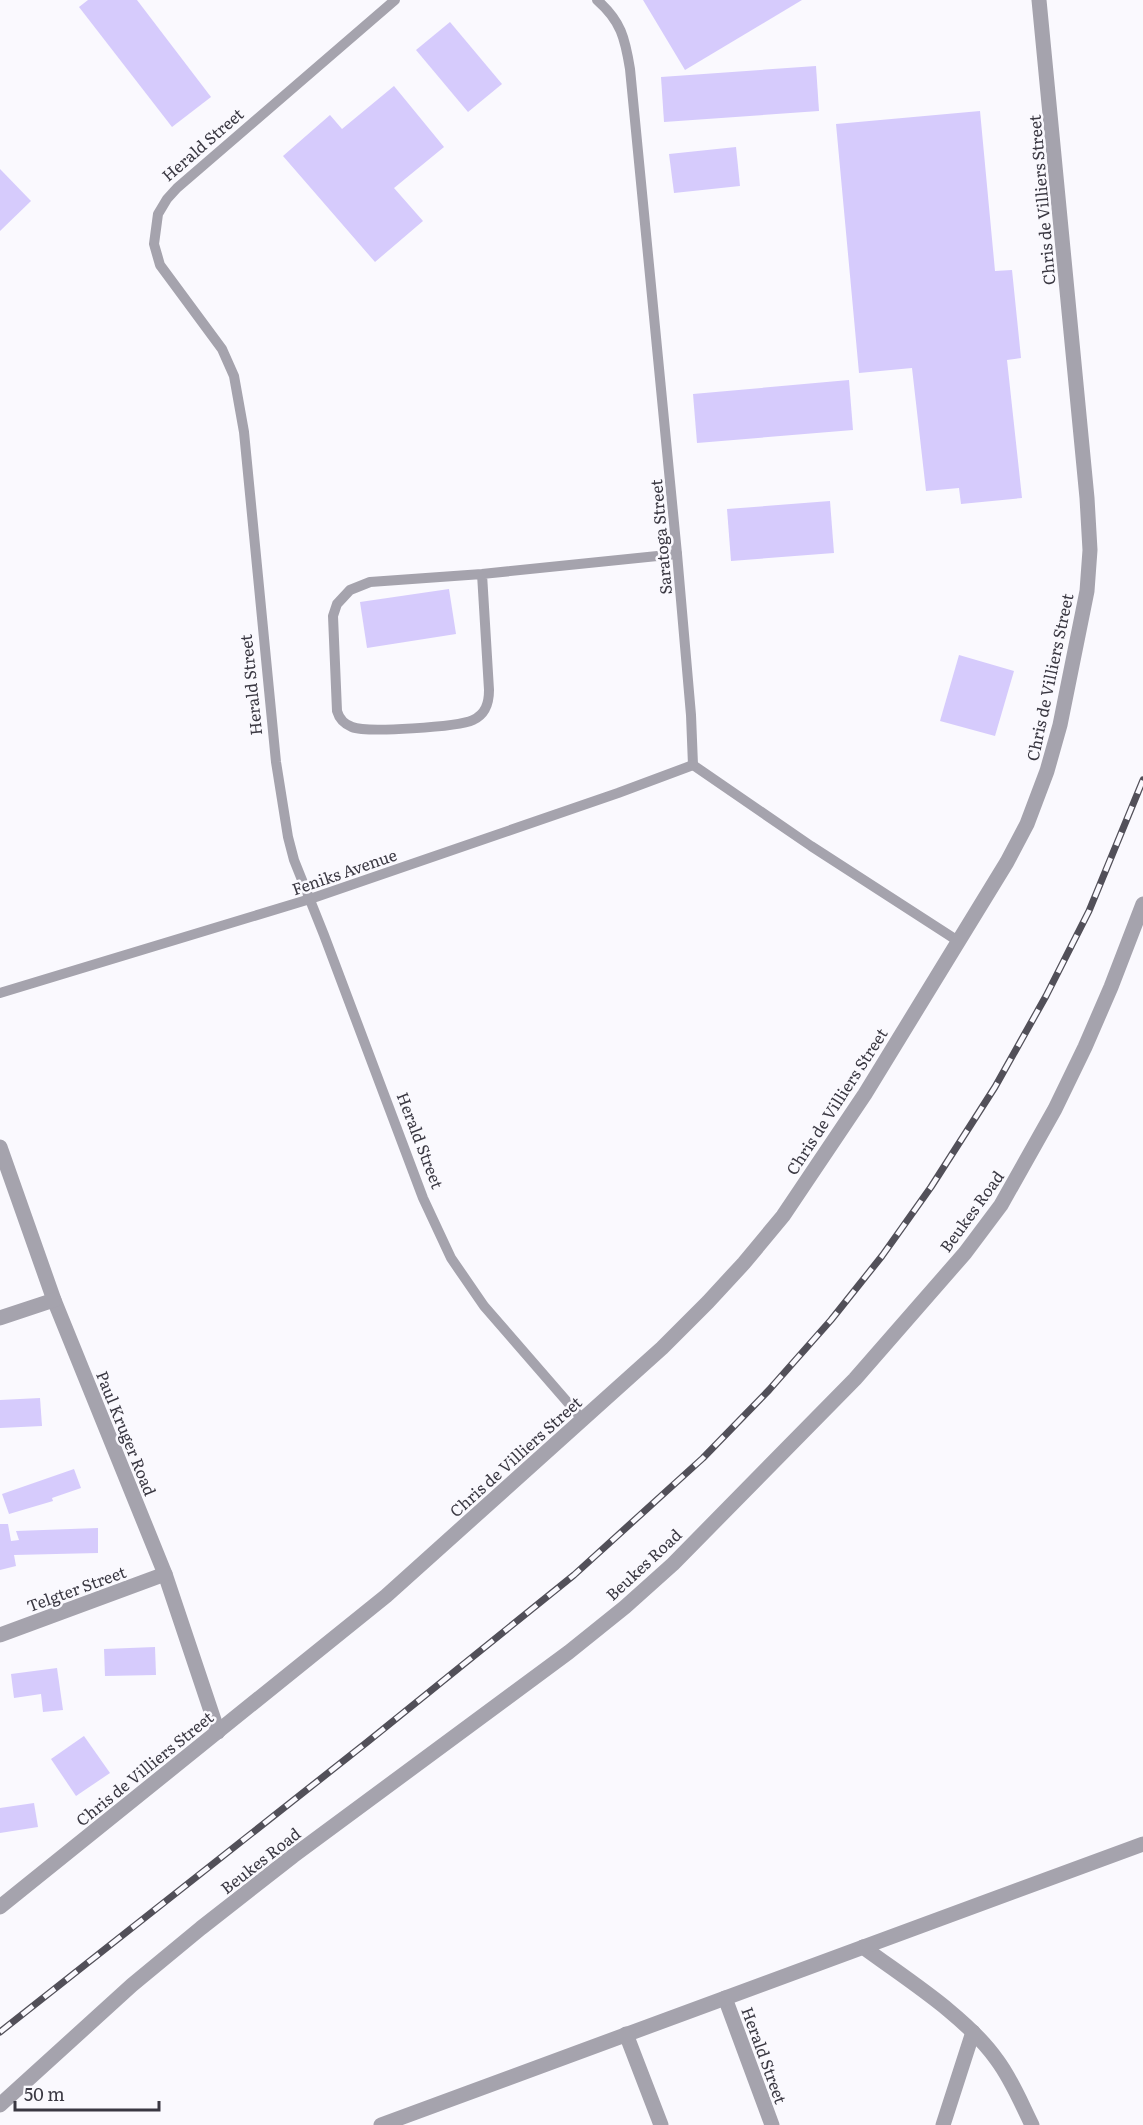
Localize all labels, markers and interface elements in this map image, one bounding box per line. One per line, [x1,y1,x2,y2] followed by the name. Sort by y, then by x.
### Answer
[156,101,249,186] street label: Herald Street
[1022,113,1060,286] street label: Chris de Villiers Street
[643,478,677,596] street label: Saratoga Street
[1020,590,1079,763] street label: Chris de Villiers Street
[233,633,267,737] street label: Herald Street
[288,842,400,900] street label: Feniks Avenue
[779,1022,893,1179] street label: Chris de Villiers Street
[392,1088,451,1192] street label: Herald Street
[933,1165,1009,1257] street label: Beukes Road
[91,1367,163,1499] street label: Paul Kruger Road
[444,1390,587,1522] street label: Chris de Villiers Street
[600,1522,686,1605] street label: Beukes Road
[23,1559,130,1617] street label: Telgter Street
[70,1705,218,1831] street label: Chris de Villiers Street
[215,1821,305,1899] street label: Beukes Road
[736,2003,794,2107] street label: Herald Street
[15,2074,159,2112] scale bar
[24,2080,65,2107] text: 50 m

